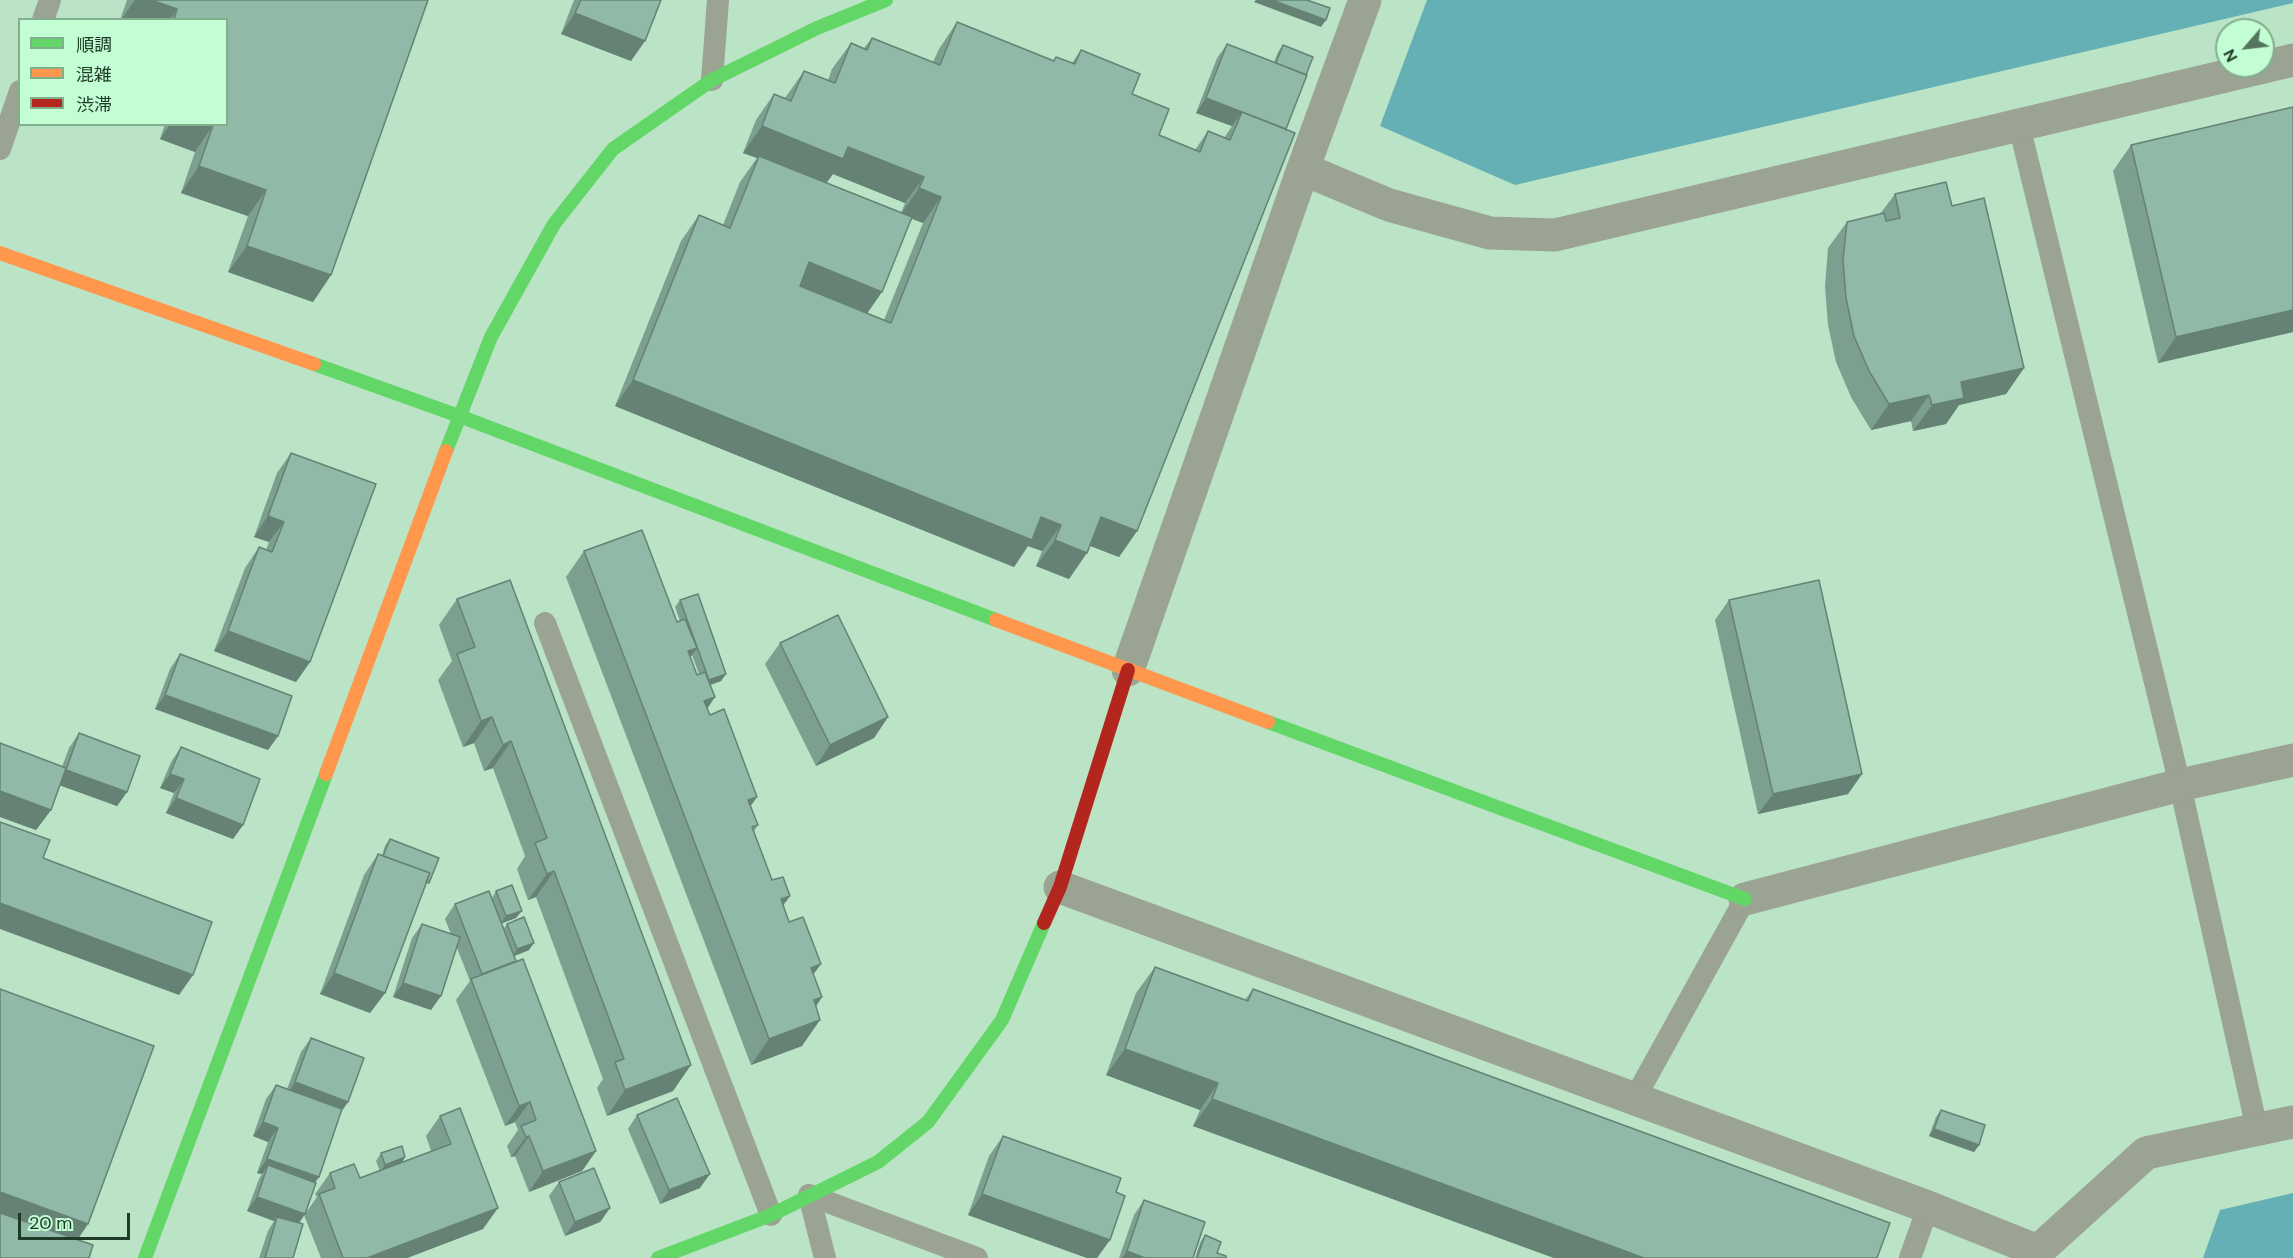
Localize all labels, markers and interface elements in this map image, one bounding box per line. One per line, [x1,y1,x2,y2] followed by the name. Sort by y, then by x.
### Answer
[18,18,228,126] legend
[2215,18,2275,78] north arrow
[76,33,112,57] text: 順調
[2218,46,2242,66] text: N
[76,63,112,87] text: 混雑
[76,93,112,117] text: 渋滞
[21,1201,134,1239] scale bar
[29,1211,72,1235] text: 20 m

